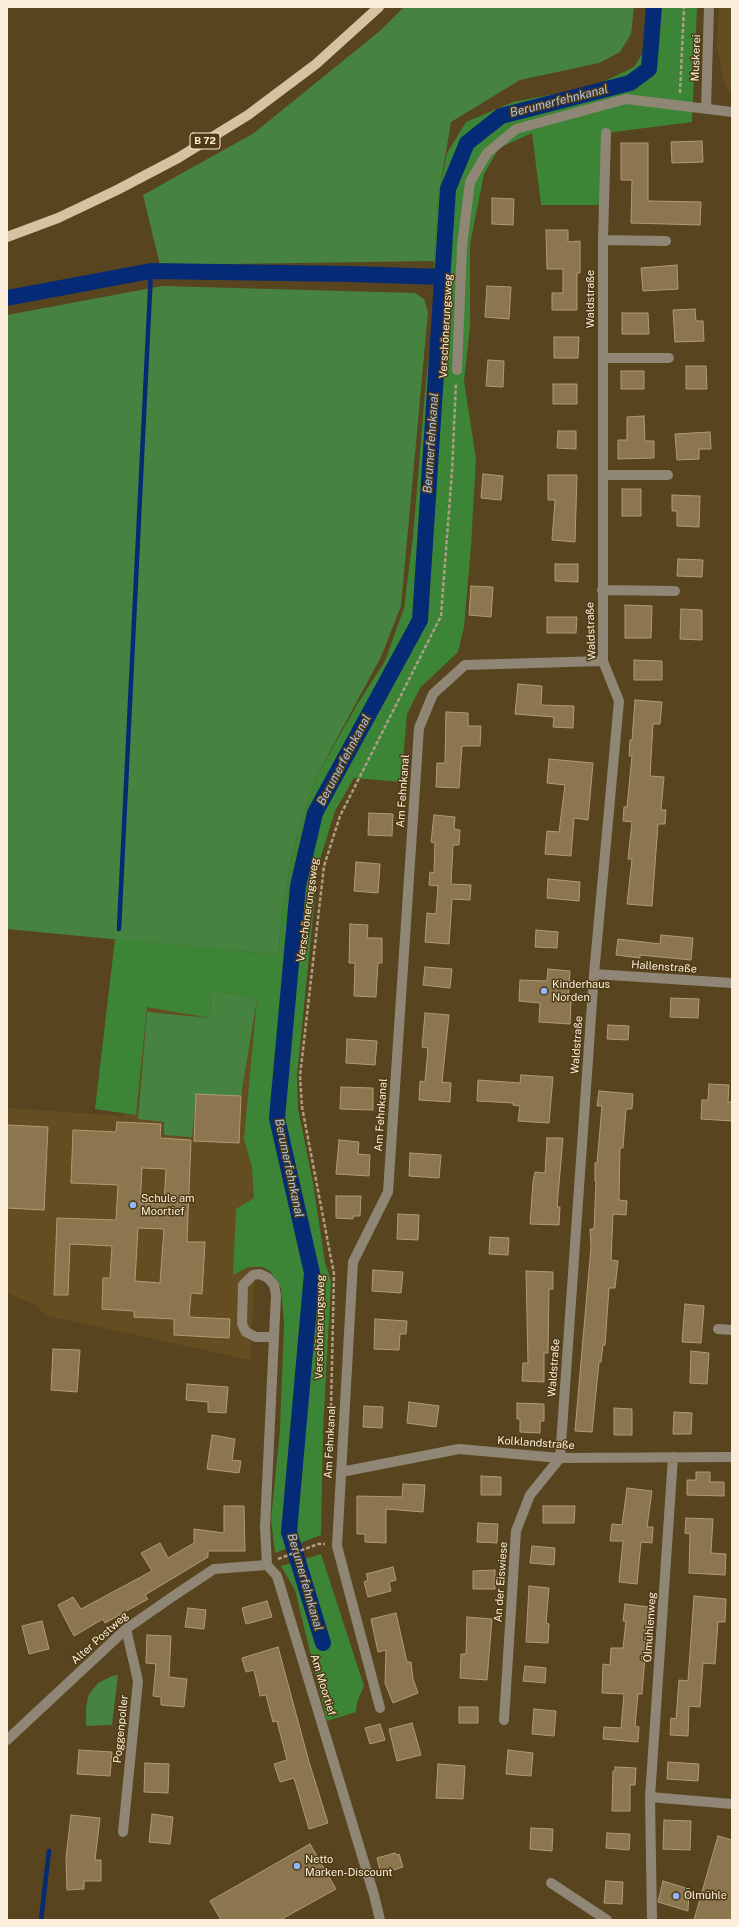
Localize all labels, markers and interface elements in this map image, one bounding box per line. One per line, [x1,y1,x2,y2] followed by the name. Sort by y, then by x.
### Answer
[689,34,703,82] street label: Muskerei
[508,82,610,120] water label: Berumerfehnkanal
[190,133,220,149] road number: B 72
[584,270,598,328] street label: Waldstraße
[437,273,455,379] street label: Verschönerungsweg
[420,392,442,494] water label: Berumerfehnkanal
[583,602,599,660] street label: Waldstraße
[314,712,374,808] water label: Berumerfehnkanal
[394,754,412,828] street label: Am Fehnkanal
[294,857,322,963] street label: Verschönerungsweg
[631,958,697,976] street label: Hallenstraße
[552,978,610,1004] place label: Kinderhaus Norden
[539,986,549,996] marker: Kinderhaus Norden
[568,1015,586,1075] street label: Waldstraße
[372,1078,390,1152] street label: Am Fehnkanal
[272,1117,306,1219] water label: Berumerfehnkanal
[141,1192,195,1218] place label: Schule am Moortief
[128,1200,138,1210] marker: Schule am Moortief
[312,1274,328,1380] street label: Verschönerungsweg
[545,1338,563,1398] street label: Waldstraße
[321,1405,339,1479] street label: Am Fehnkanal
[497,1434,575,1452] street label: Kolklandstraße
[284,1532,326,1632] water label: Berumerfehnkanal
[492,1541,510,1623] street label: An der Eiswiese
[641,1591,659,1663] street label: Ölmühlenweg
[69,1609,131,1667] street label: Alter Postweg
[307,1653,339,1717] street label: Am Moortief
[111,1694,131,1764] street label: Poggenpoller
[305,1853,393,1879] place label: Netto Marken-Discount
[292,1861,302,1871] marker: Netto Marken-Discount
[684,1889,727,1903] place label: Ölmühle
[671,1891,681,1901] marker: Ölmühle

